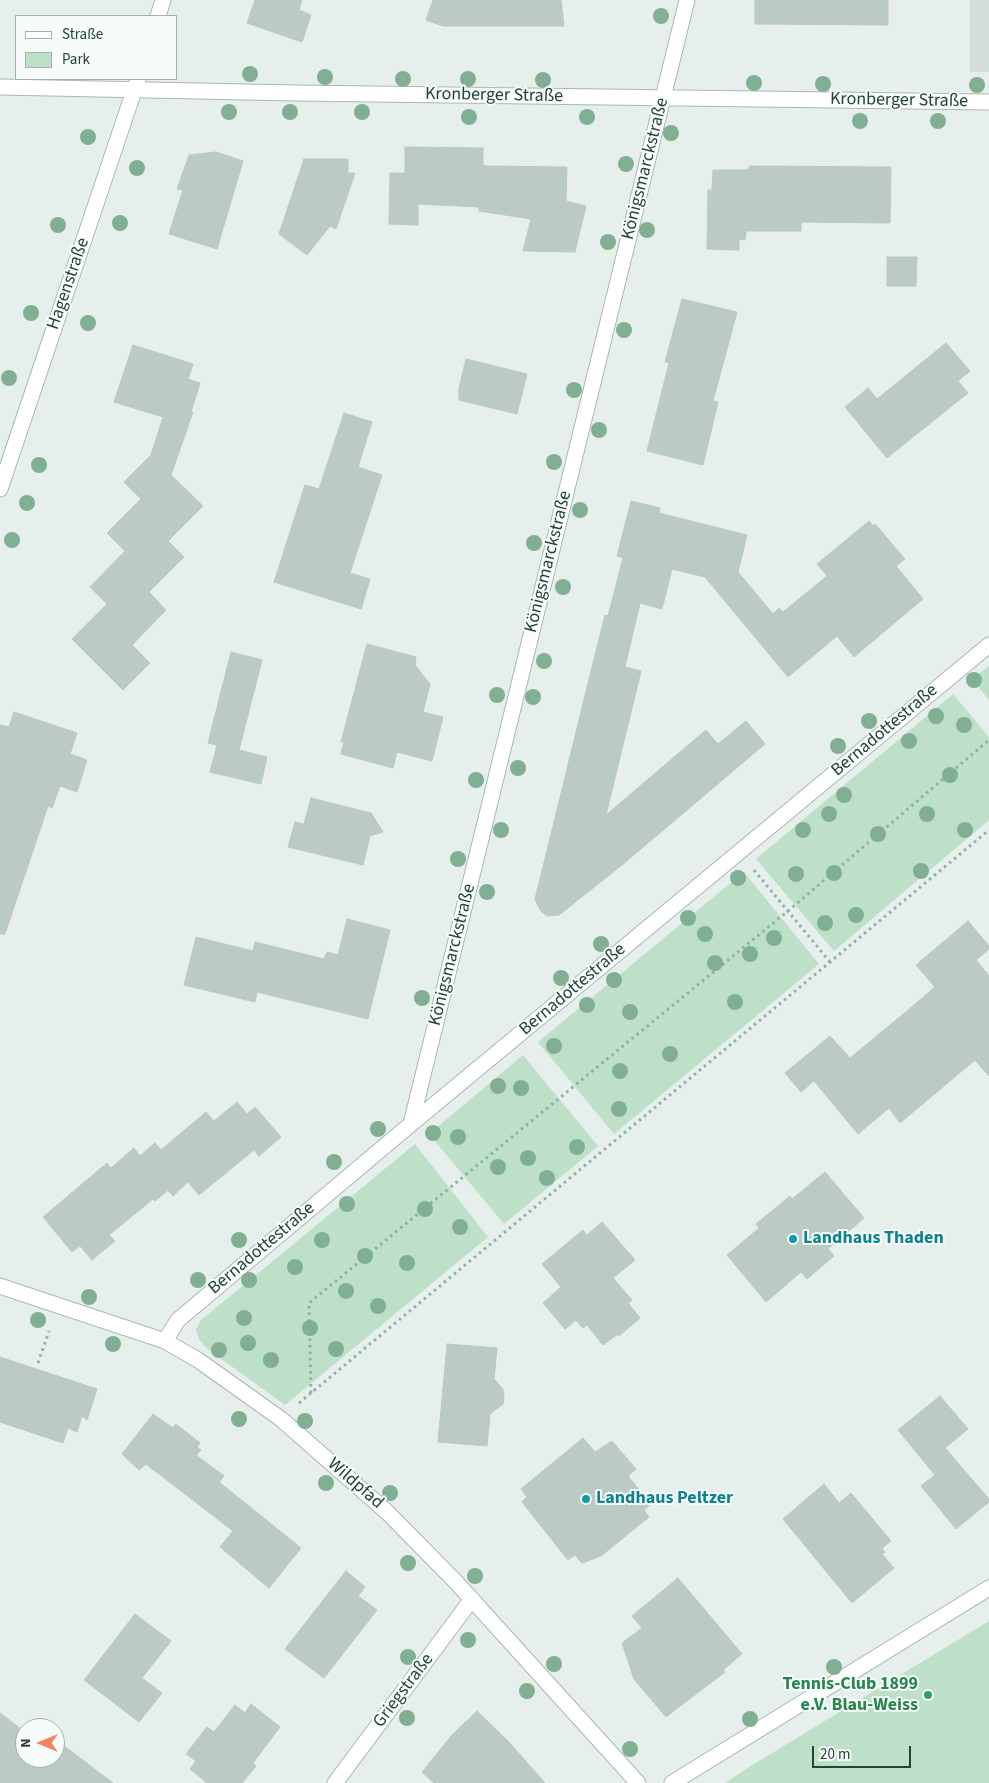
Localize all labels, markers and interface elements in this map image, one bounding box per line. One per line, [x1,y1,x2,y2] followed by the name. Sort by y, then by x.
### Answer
[15,15,178,80] legend
[62,24,103,45] text: Straße
[62,49,90,70] text: Park
[425,84,563,108] street label: Kronberger Straße
[830,89,968,113] street label: Kronberger Straße
[618,96,674,242] street label: Königsmarckstraße
[43,235,95,333] street label: Hagenstraße
[521,489,577,635] street label: Königsmarckstraße
[827,680,943,782] street label: Bernadottestraße
[425,882,481,1028] street label: Königsmarckstraße
[515,939,631,1041] street label: Bernadottestraße
[204,1198,320,1300] street label: Bernadottestraße
[803,1228,944,1250] place label: Landhaus Thaden
[787,1233,799,1245] marker: Landhaus Thaden
[323,1454,387,1514] street label: Wildpfad
[596,1488,733,1510] place label: Landhaus Peltzer
[580,1493,592,1505] marker: Landhaus Peltzer
[369,1650,439,1732] street label: Griegstraße
[783,1674,918,1716] place label: Tennis-Club 1899 e.V. Blau-Weiss
[922,1689,934,1701] marker: Tennis-Club 1899 e.V. Blau-Weiss
[15,1718,65,1768] north arrow
[814,1736,913,1768] scale bar
[16,1738,36,1748] text: N
[820,1744,850,1765] text: 20 m

